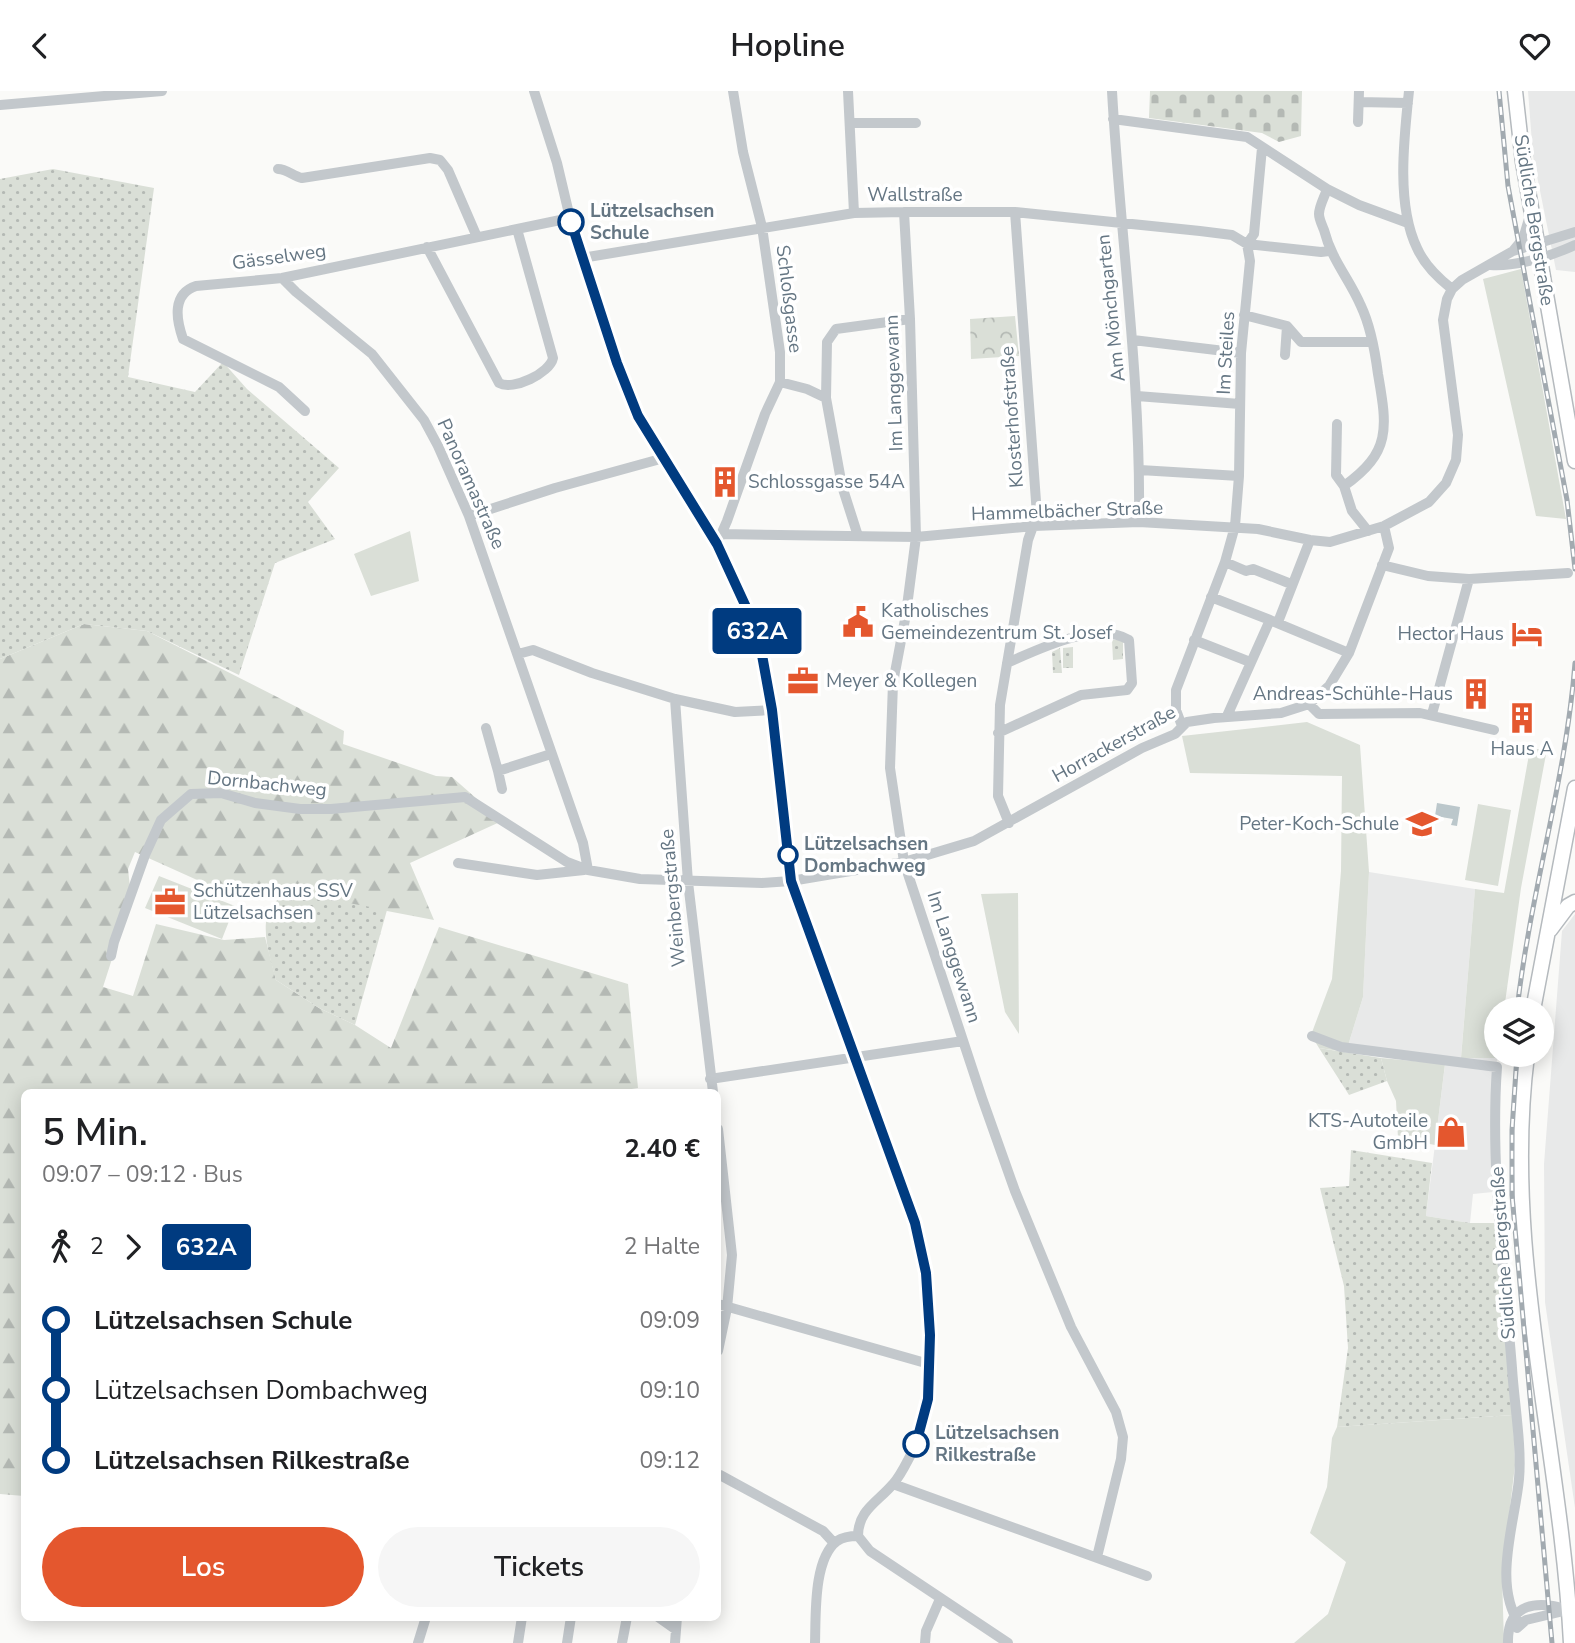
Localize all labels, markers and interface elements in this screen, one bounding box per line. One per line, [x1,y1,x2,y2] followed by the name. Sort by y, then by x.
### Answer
[730,24,845,67] text: Hopline
[21,27,59,65] icon: back
[1516,27,1554,65] icon: heart
[1508,132,1560,308] street label: Südliche Bergstraße
[867,182,963,208] street label: Wallstraße
[590,198,714,246] place label: Lützelsachsen Schule
[558,209,584,235] marker: Lützelsachsen Schule
[1090,233,1132,383] street label: Am Mönchgarten
[230,238,328,276] street label: Gässelweg
[769,243,809,355] street label: Schloßgasse
[1211,311,1241,395] street label: Im Steiles
[879,314,909,452] street label: Im Langgewann
[994,345,1030,489] street label: Klosterhofstraße
[431,415,511,553] street label: Panoramastraße
[708,465,742,499] building icon: Schlossgasse 54A
[748,469,905,495] place label: Schlossgasse 54A
[971,495,1163,527] street label: Hammelbächer Straße
[881,598,1113,646] place label: Katholisches Gemeindezentrum St. Josef
[841,605,875,639] public building icon: Katholisches Gemeindezentrum St. Josef
[708,608,806,654] line badge: 632A
[726,615,788,647] text: 632A
[1510,617,1544,651] hotel icon: Hector Haus
[1397,621,1504,647] place label: Hector Haus
[786,664,820,698] office icon: Meyer & Kollegen
[826,668,977,694] place label: Meyer & Kollegen
[1459,677,1493,711] building icon: Andreas-Schühle-Haus
[1253,681,1453,707] place label: Andreas-Schühle-Haus
[1047,699,1181,789] street label: Horrackerstraße
[1505,701,1539,735] building icon: Haus A
[1490,736,1554,762] place label: Haus A
[206,765,328,803] street label: Dornbachweg
[1405,807,1439,841] school or university icon: Peter-Koch-Schule
[1239,811,1399,837] place label: Peter-Koch-Schule
[654,828,692,968] street label: Weinbergstraße
[804,831,928,879] place label: Lützelsachsen Dombachweg
[778,845,798,865] marker: Lützelsachsen Dombachweg
[193,878,354,926] place label: Schützenhaus SSV Lützelsachsen
[153,885,187,919] office icon: Schützenhaus SSV Lützelsachsen
[920,888,988,1026] street label: Im Langgewann
[1484,997,1554,1067] map controls
[1484,997,1554,1067] button: layers
[42,1107,148,1158] text: 5 Min.
[1308,1108,1428,1156] place label: KTS-Autoteile GmbH
[1434,1115,1468,1149] shop icon: KTS-Autoteile GmbH
[624,1131,700,1166] text: 2.40 €
[42,1159,243,1190] text: 09:07 – 09:12 · Bus
[1484,1166,1522,1340] street label: Südliche Bergstraße
[42,1228,80,1266] icon: walk
[114,1228,152,1266] icon: forward
[90,1231,104,1262] text: 2
[176,1231,237,1263] text: 632A
[624,1231,700,1262] text: 2 Halte
[94,1303,352,1338] text: Lützelsachsen Schule
[640,1305,700,1336] text: 09:09
[94,1373,428,1408] text: Lützelsachsen Dombachweg
[640,1375,700,1406] text: 09:10
[935,1420,1059,1468] place label: Lützelsachsen Rilkestraße
[903,1431,929,1457] marker: Lützelsachsen Rilkestraße
[94,1443,410,1478] text: Lützelsachsen Rilkestraße
[640,1445,700,1476] text: 09:12
[42,1527,364,1607] button: Los
[378,1527,700,1607] button: Tickets

